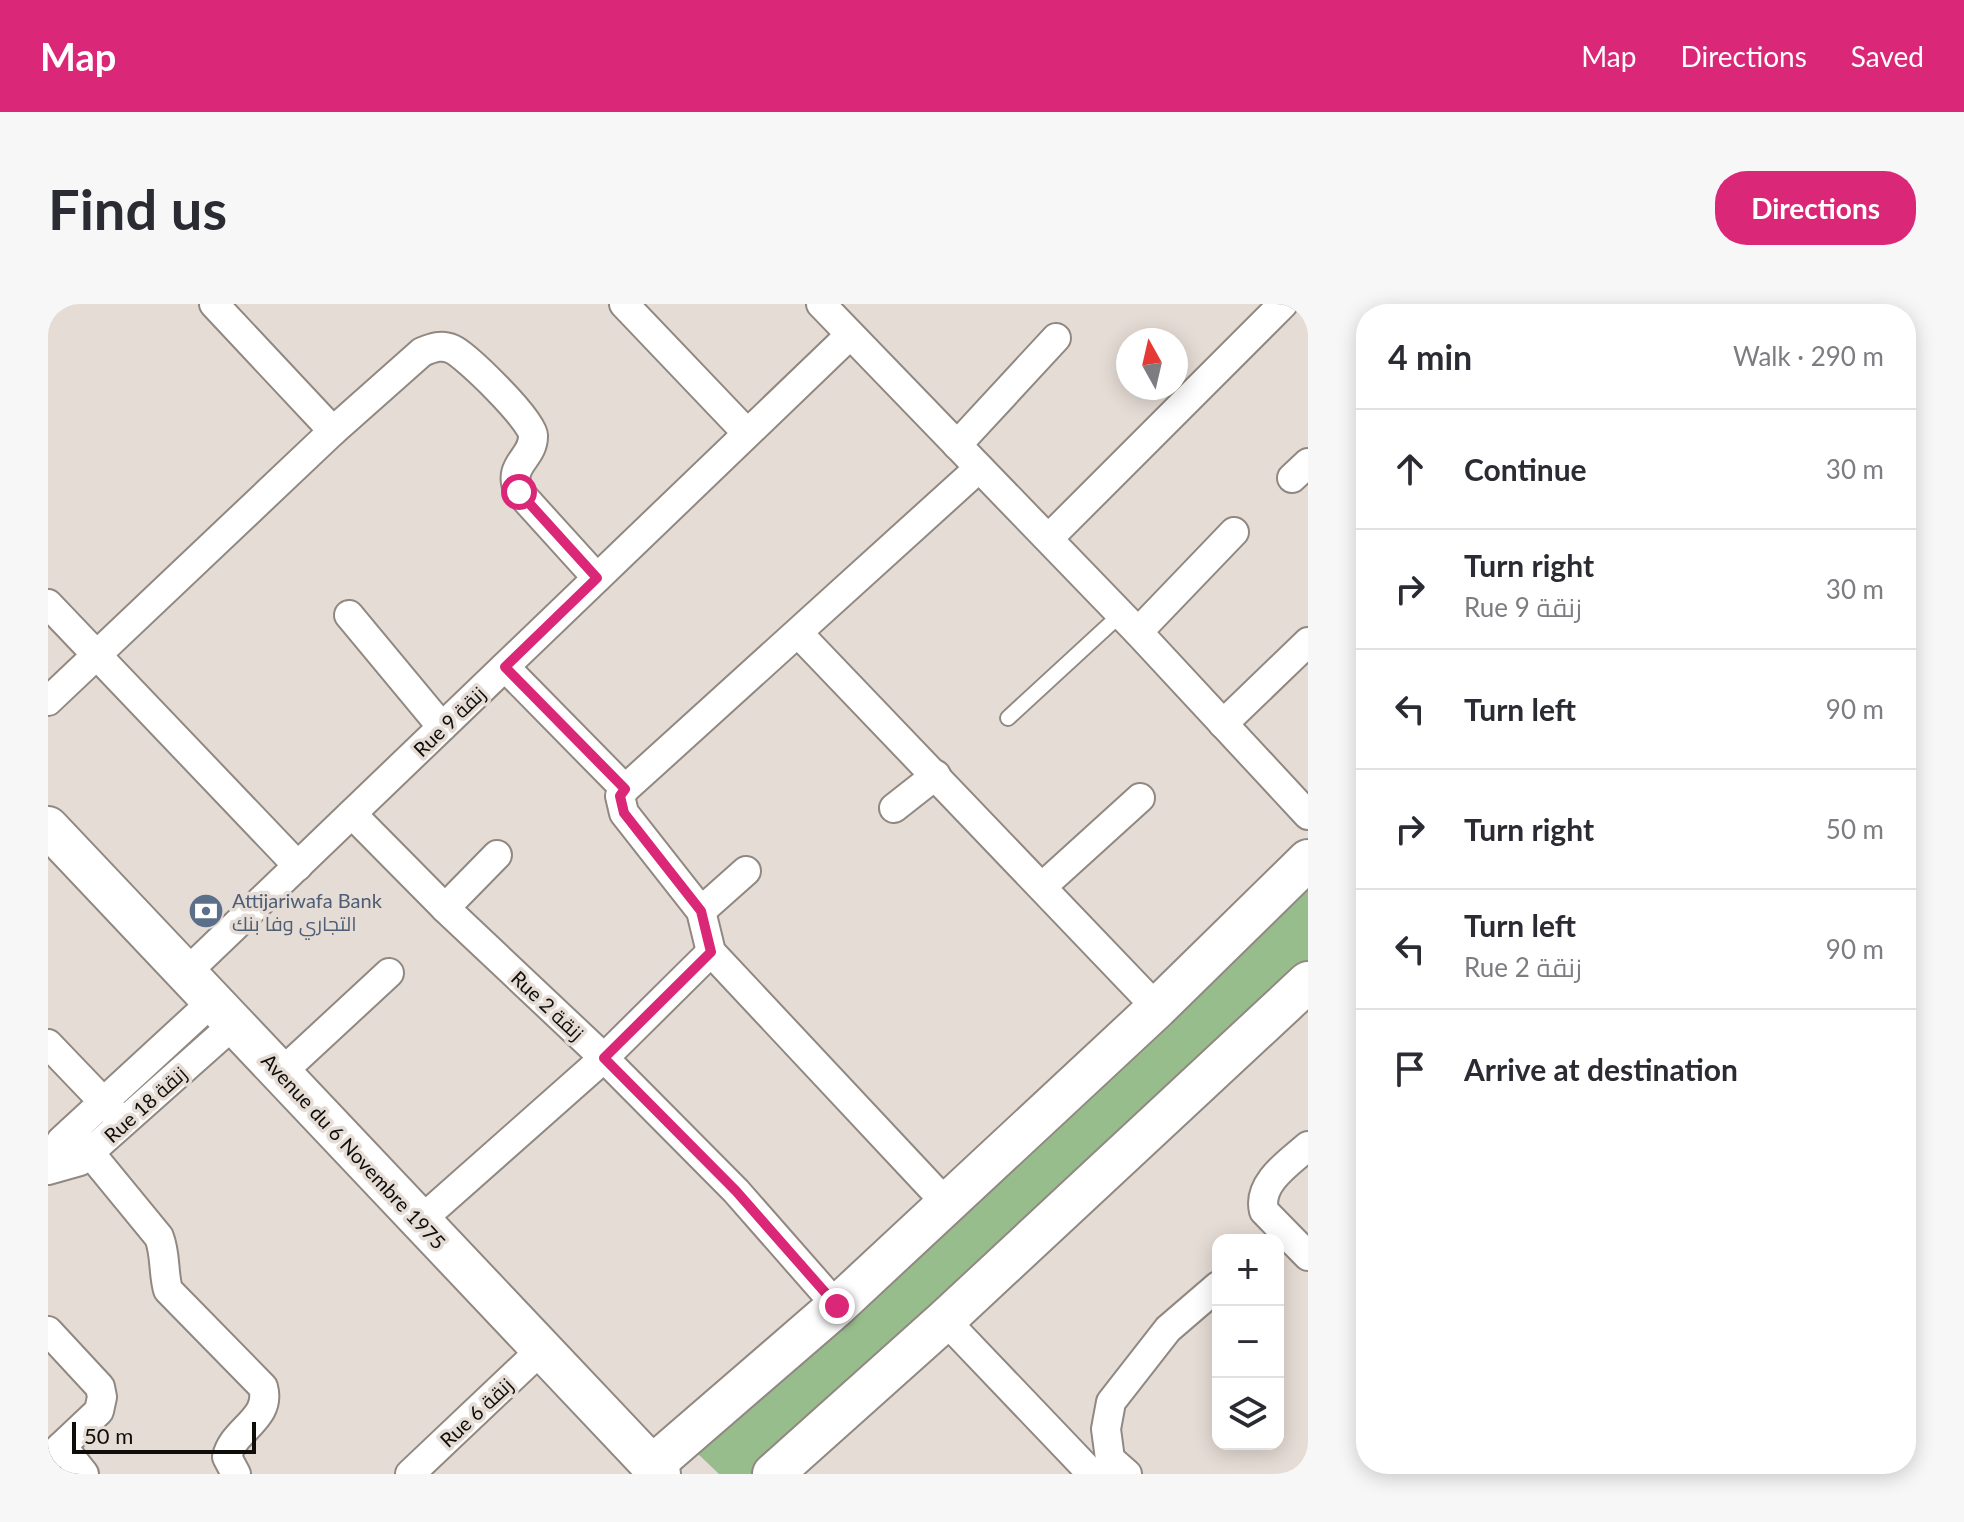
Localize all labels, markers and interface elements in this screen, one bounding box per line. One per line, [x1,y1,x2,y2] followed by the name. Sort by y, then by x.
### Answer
[40,33,116,79] text: Map
[1581,39,1636,73] text: Map
[1680,39,1807,73] text: Directions
[1851,39,1924,73] text: Saved
[1715,171,1916,245] button: Directions
[48,175,227,242] text: Find us
[1116,328,1188,400] north arrow
[1388,336,1472,377] text: 4 min
[1733,340,1884,372] text: Walk · 290 m
[1388,447,1432,491] icon: ahead
[1464,451,1587,487] text: Continue
[1826,453,1884,485] text: 30 m
[501,474,537,510] route start
[1464,547,1594,583] text: Turn right
[1388,567,1432,611] icon: right
[1826,573,1884,605] text: 30 m
[1464,591,1582,623] text: Rue 9 زنقة
[408,681,491,762] street label: Rue 9 زنقة
[1388,687,1432,731] icon: left
[1464,691,1576,727] text: Turn left
[1826,693,1884,725] text: 90 m
[1388,807,1432,851] icon: right
[1464,811,1594,847] text: Turn right
[1826,813,1884,845] text: 50 m
[232,888,383,940] place label: Attijariwafa Bank التجاري وفا بنك
[187,892,225,930] bank icon: Attijariwafa Bank التجاري وفا بنك
[1464,907,1576,943] text: Turn left
[1388,927,1432,971] icon: left
[1826,933,1884,965] text: 90 m
[1464,951,1582,983] text: Rue 2 زنقة
[506,965,589,1045] street label: Rue 2 زنقة
[1388,1047,1432,1091] icon: arrive
[257,1048,451,1254] street label: Avenue du 6 Novembre 1975
[1464,1051,1738,1087] text: Arrive at destination
[99,1061,192,1148] street label: Rue 18 زنقة
[1212,1234,1284,1450] map controls
[1212,1234,1284,1306] button: +
[819,1288,855,1324] route end
[1212,1306,1284,1378] button: −
[435,1372,518,1452] street label: Rue 6 زنقة
[1212,1378,1284,1450] button: layers
[72,1418,256,1454] scale bar
[84,1422,133,1449] text: 50 m

